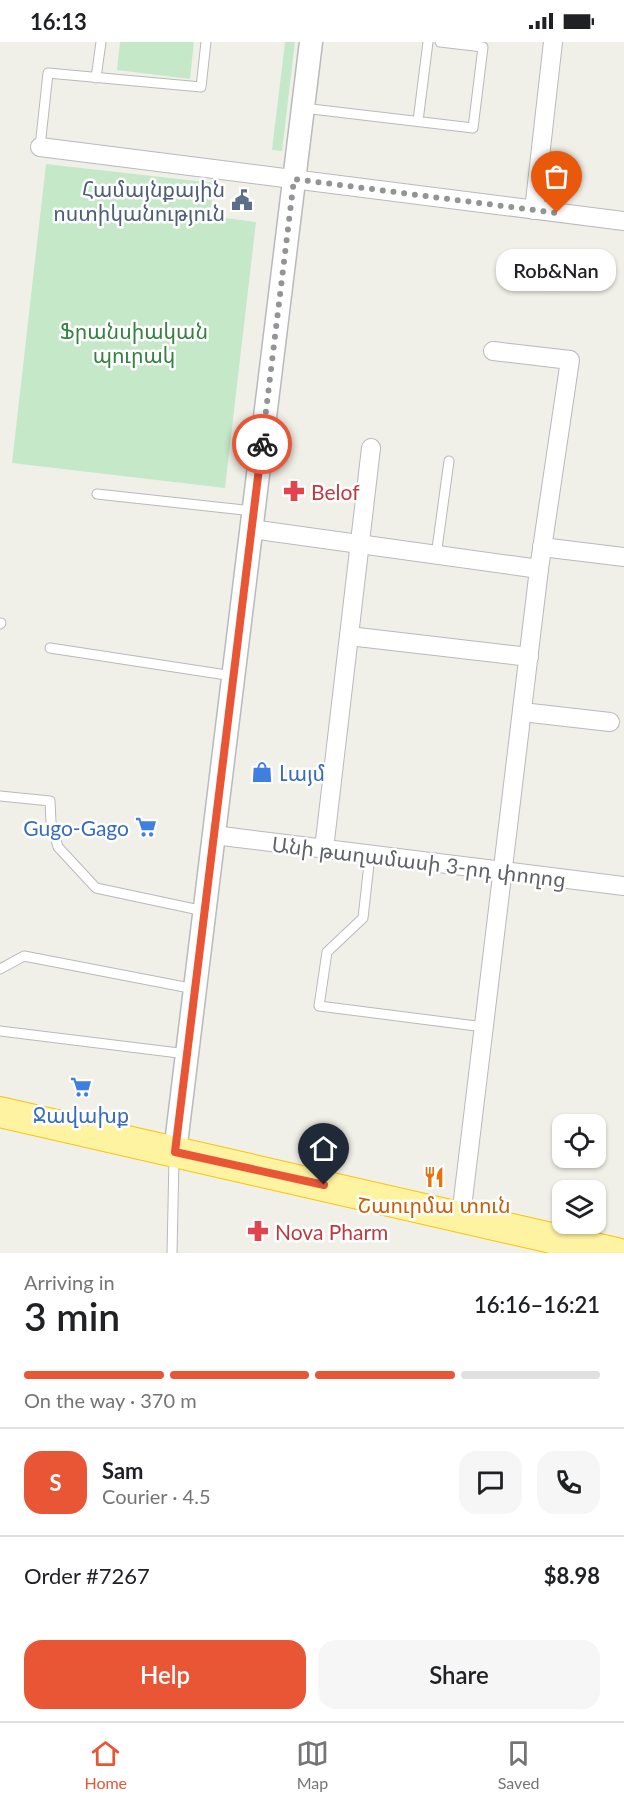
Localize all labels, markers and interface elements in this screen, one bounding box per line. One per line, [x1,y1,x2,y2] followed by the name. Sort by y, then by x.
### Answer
[30,8,87,35] text: 16:13
[531,151,582,213] pin
[540,160,573,193] icon: bag
[53,176,225,226] place label: Համայնքային ոստիկանություն
[230,188,254,212] public building icon: Համայնքային ոստիկանություն
[497,249,617,291] callout: Rob&Nan
[513,258,599,282] text: Rob&Nan
[60,318,208,368] park label: Ֆրանսիական պուրակ
[232,414,292,474] courier
[246,428,279,461] icon: bike
[282,479,306,503] pharmacy icon: Belof
[311,479,360,504] place label: Belof
[250,760,274,784] shop icon: Լայմ
[279,760,325,786] place label: Լայմ
[23,815,129,840] place label: Gugo-Gago
[134,815,158,839] supermarket icon: Gugo-Gago
[270,831,568,892] street label: Անի թաղամասի 3-րդ փողոց
[69,1075,93,1099] supermarket icon: Ջավախք
[33,1102,129,1128] place label: Ջավախք
[552,1114,606,1234] map controls
[552,1114,606,1168] button: locate
[298,1123,349,1185] pin
[307,1132,340,1165] icon: home
[422,1165,446,1189] restaurant icon: Շաուրմա տուն
[552,1180,606,1234] button: layers
[357,1192,511,1218] place label: Շաուրմա տուն
[246,1219,270,1243] pharmacy icon: Nova Pharm
[275,1219,388,1244] place label: Nova Pharm
[24,1270,115,1294] text: Arriving in
[474,1291,600,1318] text: 16:16–16:21
[24,1293,120,1339] text: 3 min
[24,1388,197,1412] text: On the way · 370 m
[459,1451,522,1514] button: chat
[537,1451,600,1514] button: phone
[102,1457,144,1484] text: Sam
[49,1469,62,1496] text: S
[102,1484,211,1508] text: Courier · 4.5
[24,1562,150,1589] text: Order #7267
[544,1562,600,1589] text: $8.98
[24,1640,306,1709] button: Help
[318,1640,600,1709] button: Share
[84,1737,127,1792] tab: Home
[296,1737,329,1792] tab: Map
[498,1737,540,1792] tab: Saved

